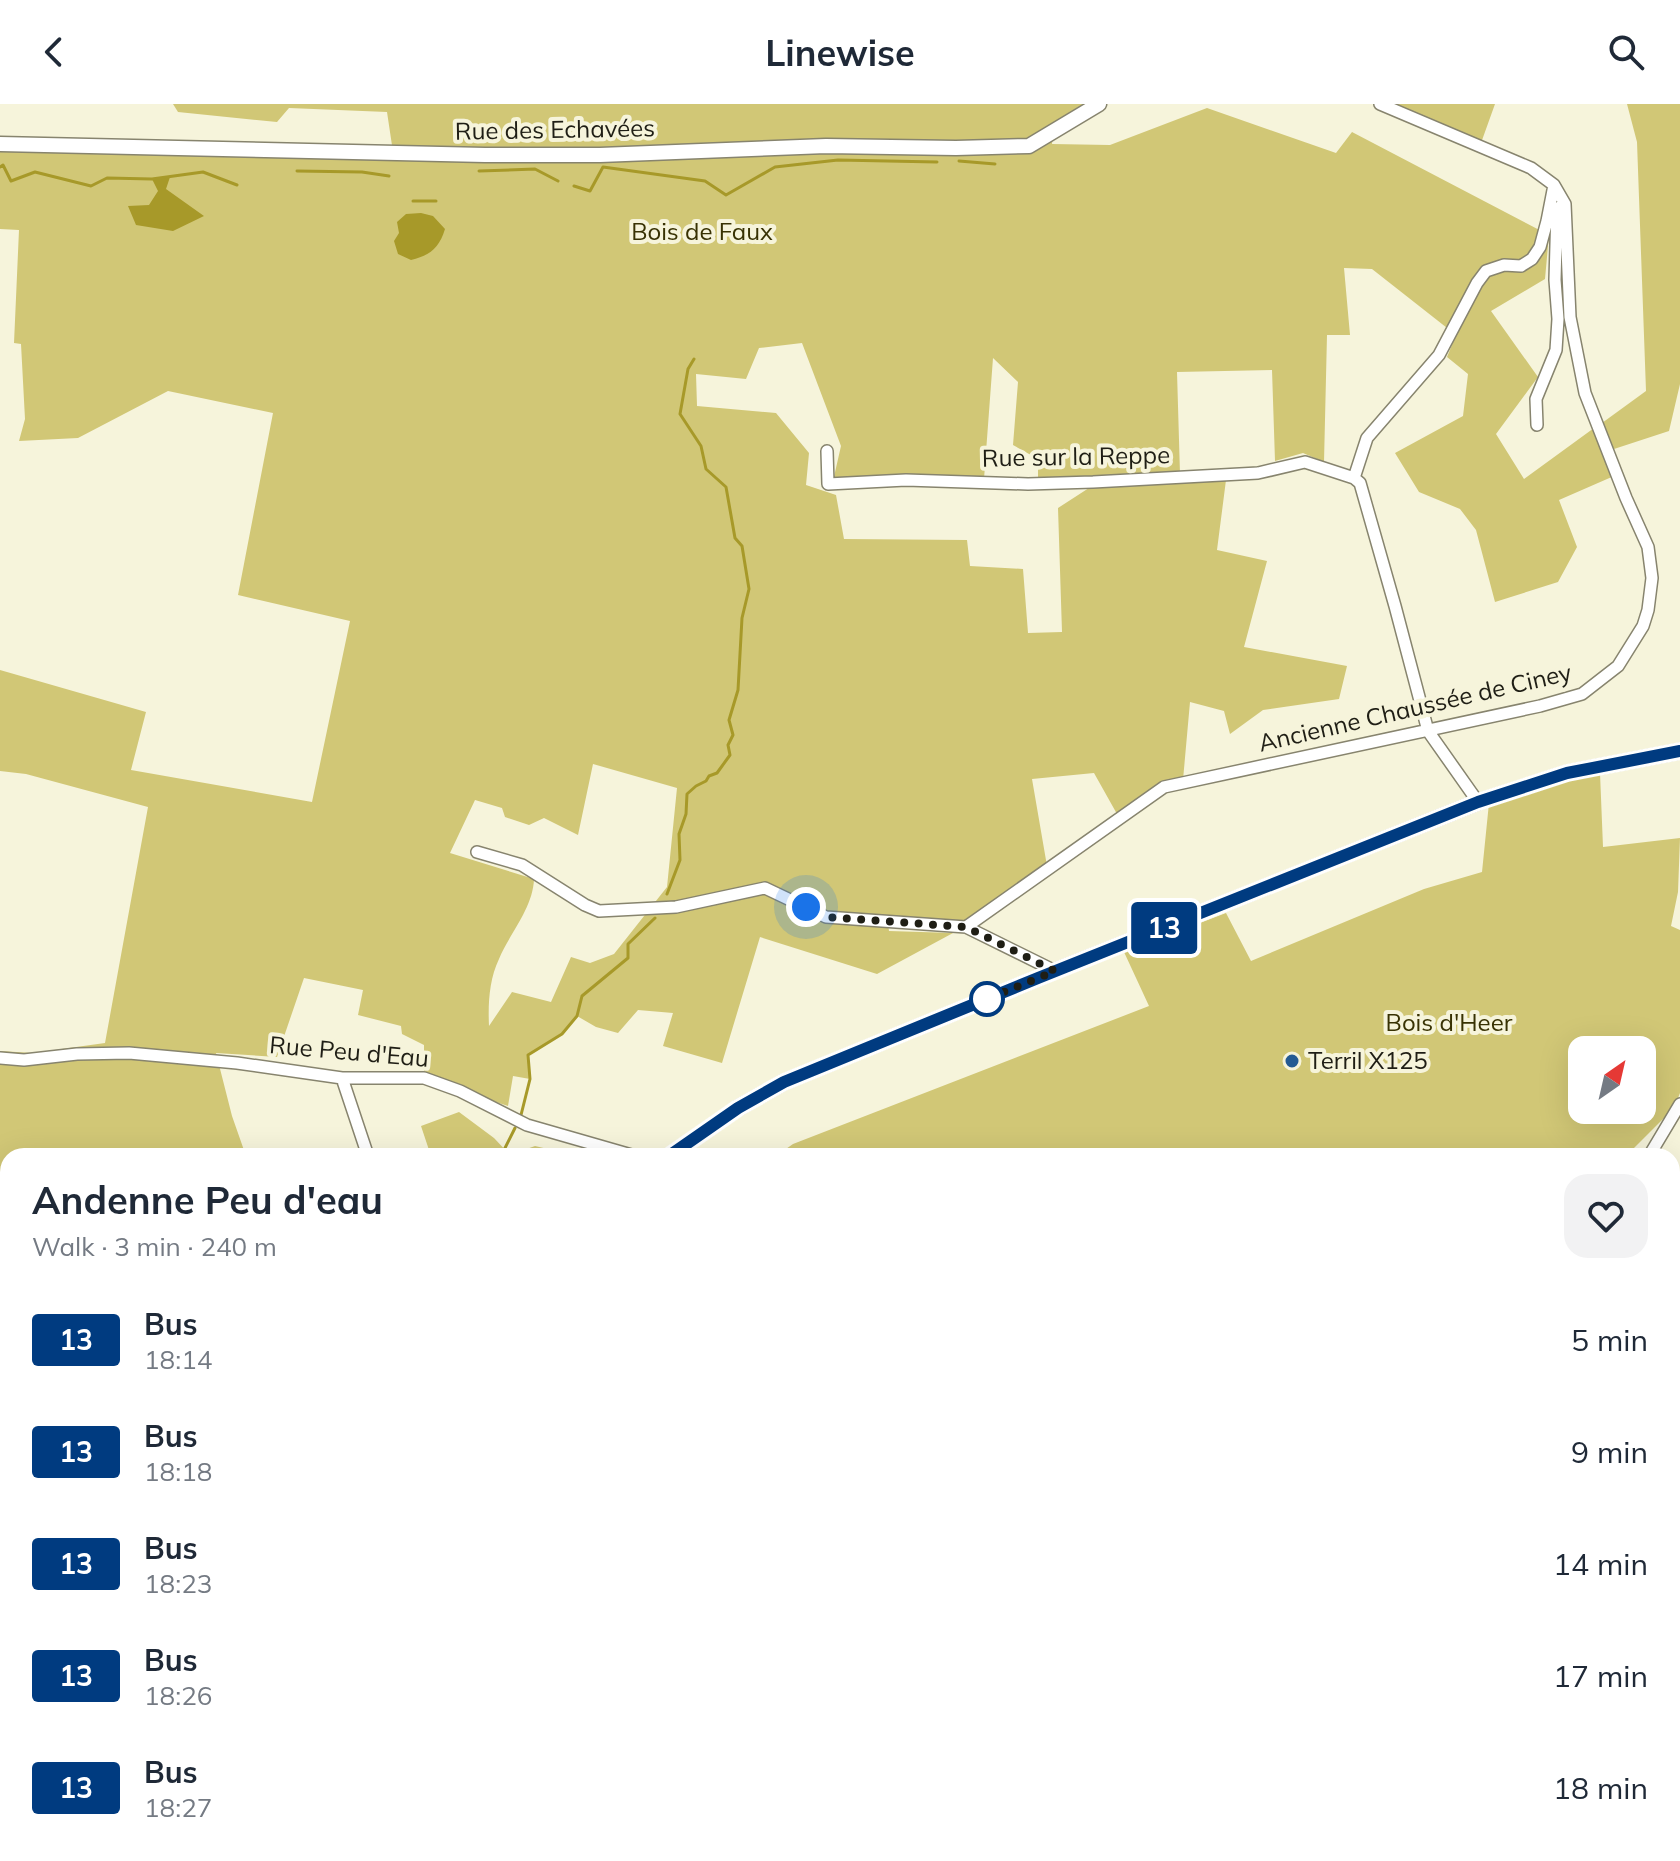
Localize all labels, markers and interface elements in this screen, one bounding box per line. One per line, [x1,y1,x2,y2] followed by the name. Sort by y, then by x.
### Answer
[32,30,76,74] icon: back
[765,30,915,75] text: Linewise
[1604,30,1648,74] icon: search
[455,112,655,146] street label: Rue des Echavées
[631,216,773,246] park label: Bois de Faux
[982,439,1170,473] street label: Rue sur la Reppe
[1255,656,1574,758] street label: Ancienne Chaussée de Ciney
[786,887,826,927] your location
[1128,902,1200,954] line badge: 13
[1147,910,1181,945] text: 13
[970,982,1004,1016] unlabelled marker
[1386,1007,1513,1037] park label: Bois d'Heer
[268,1029,430,1073] street label: Rue Peu d'Eau
[1568,1036,1656,1124] north arrow
[1568,1036,1656,1124] map controls
[1308,1045,1428,1075] place label: Terril X125
[1283,1052,1301,1070] marker: Terril X125
[1564,1174,1648,1258] button: heart
[32,1176,383,1224] text: Andenne Peu d'eau
[32,1230,277,1263] text: Walk · 3 min · 240 m
[144,1305,198,1343] text: Bus
[1571,1321,1648,1359] text: 5 min
[59,1322,93,1357] text: 13
[144,1343,212,1376] text: 18:14
[144,1417,198,1455] text: Bus
[1571,1433,1648,1471] text: 9 min
[59,1434,93,1469] text: 13
[144,1455,212,1488] text: 18:18
[144,1529,198,1567] text: Bus
[1553,1545,1648,1583] text: 14 min
[59,1546,93,1581] text: 13
[144,1567,212,1600] text: 18:23
[144,1641,198,1679] text: Bus
[1553,1657,1648,1695] text: 17 min
[59,1658,93,1693] text: 13
[144,1679,212,1712] text: 18:26
[144,1753,198,1791] text: Bus
[1553,1769,1648,1807] text: 18 min
[59,1770,93,1805] text: 13
[144,1791,212,1824] text: 18:27

